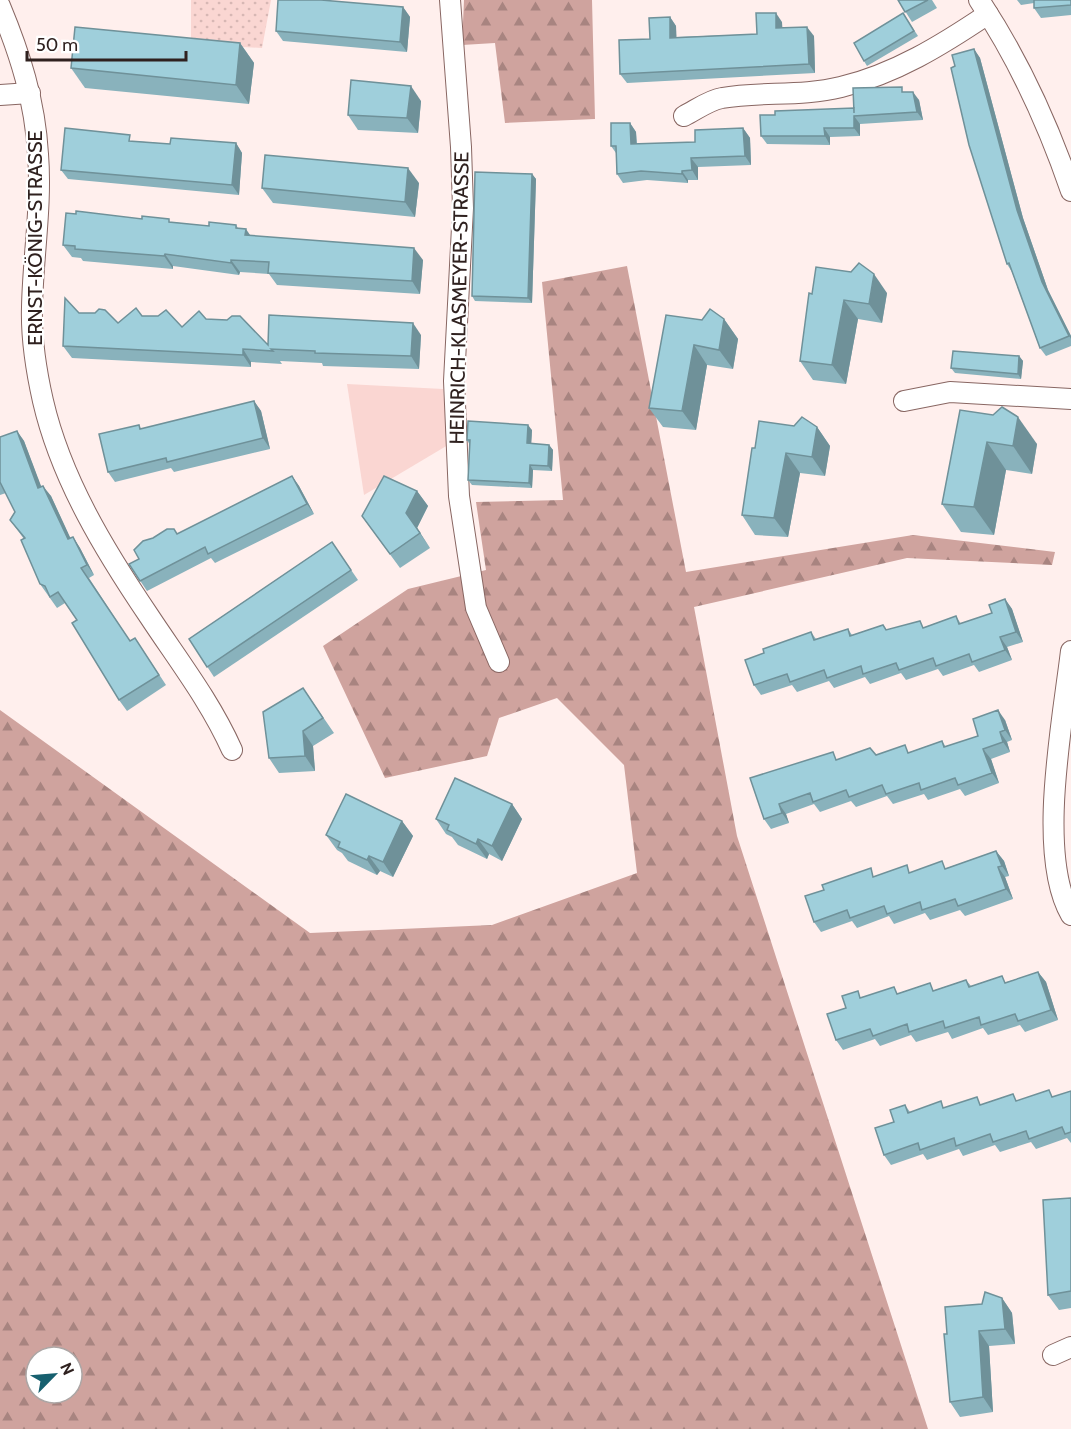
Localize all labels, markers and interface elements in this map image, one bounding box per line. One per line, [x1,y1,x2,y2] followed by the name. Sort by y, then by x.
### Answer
[27,24,186,62] scale bar
[36,34,78,56] text: 50 m
[23,130,47,346] street label: ERNST-KÖNIG-STRASSE
[444,151,474,445] street label: HEINRICH-KLASMEYER-STRASSE
[24,1345,84,1405] north arrow
[56,1360,78,1378] text: N

